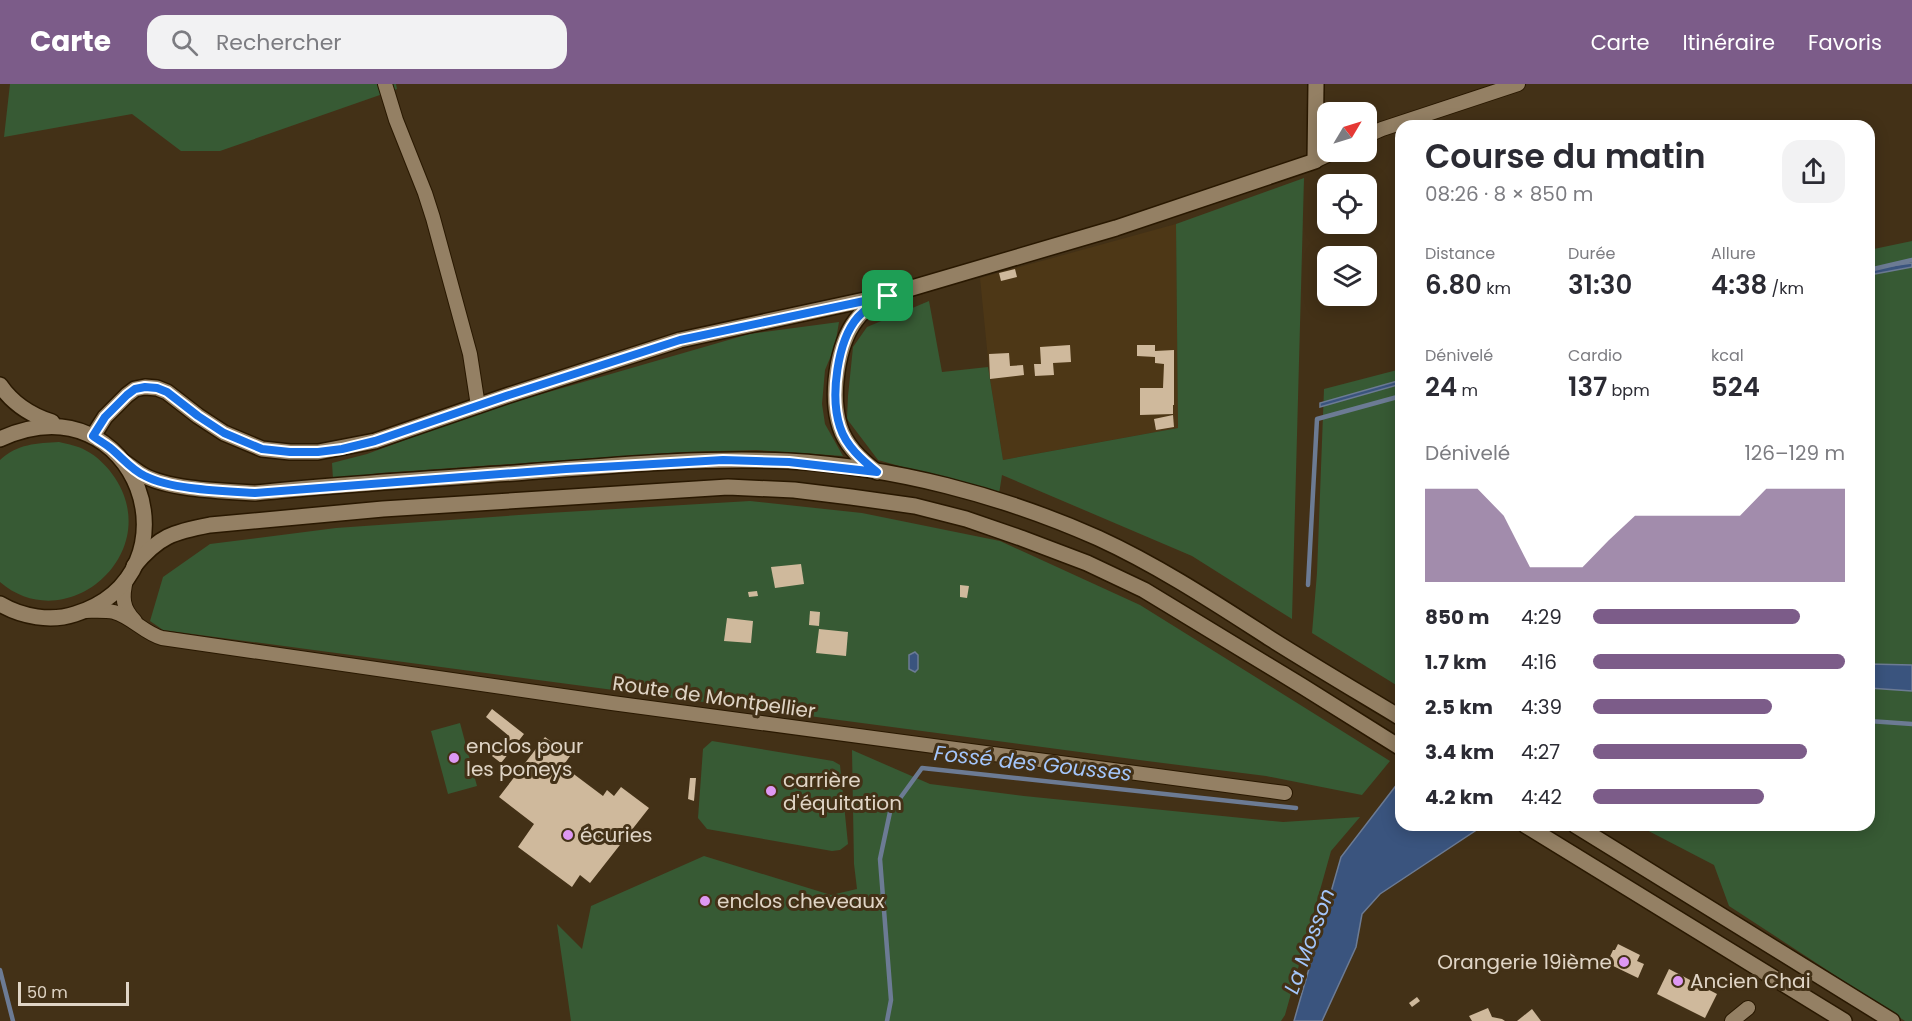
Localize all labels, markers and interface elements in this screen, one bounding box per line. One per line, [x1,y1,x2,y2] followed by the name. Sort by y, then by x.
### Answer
[147,15,567,69] search box
[30,22,111,61] text: Carte
[168,26,201,59] icon: search
[216,27,342,58] text: Rechercher
[1591,28,1650,57] text: Carte
[1683,28,1775,57] text: Itinéraire
[1808,28,1882,57] text: Favoris
[1317,102,1377,162] north arrow
[1317,102,1377,306] map controls
[1425,133,1706,180] text: Course du matin
[1782,140,1845,203] button: share
[1317,174,1377,234] button: locate
[1425,180,1593,208] text: 08:26 · 8 × 850 m
[1425,242,1495,265] text: Distance
[1568,242,1615,265] text: Durée
[1711,242,1756,265] text: Allure
[1317,246,1377,306] button: layers
[1425,267,1482,303] text: 6.80
[1568,267,1632,303] text: 31:30
[1711,267,1767,303] text: 4:38
[862,270,913,321] pin
[1482,277,1511,300] text: km
[1767,277,1804,300] text: /km
[871,279,904,312] icon: arrive
[1425,344,1493,367] text: Dénivelé
[1568,344,1622,367] text: Cardio
[1711,344,1744,367] text: kcal
[1425,369,1457,405] text: 24
[1568,369,1607,405] text: 137
[1711,369,1760,405] text: 524
[1457,379,1478,402] text: m
[1607,379,1650,402] text: bpm
[1425,439,1510,467] text: Dénivelé
[1744,439,1845,467] text: 126–129 m
[1425,603,1489,631] text: 850 m
[1521,603,1562,631] text: 4:29
[1425,648,1487,676] text: 1.7 km
[1521,648,1557,676] text: 4:16
[611,669,817,725] street label: Route de Montpellier
[1425,693,1493,721] text: 2.5 km
[1521,693,1562,721] text: 4:39
[466,732,583,783] place label: enclos pour les poneys
[933,738,1133,788] water label: Fossé des Gousses
[1425,738,1494,766] text: 3.4 km
[1521,738,1560,766] text: 4:27
[447,751,461,765] marker: enclos pour les poneys
[783,766,902,817] place label: carrière d'équitation
[1425,783,1493,811] text: 4.2 km
[1521,783,1562,811] text: 4:42
[764,784,778,798] marker: carrière d'équitation
[580,821,653,849] place label: écuries
[561,828,575,842] marker: écuries
[1277,884,1341,998] water label: La Mosson
[717,887,885,915] place label: enclos cheveaux
[698,894,712,908] marker: enclos cheveaux
[1437,948,1612,976] place label: Orangerie 19ième
[1617,955,1631,969] marker: Orangerie 19ième
[1690,967,1811,995] place label: Ancien Chai
[1671,974,1685,988] marker: Ancien Chai
[18,979,129,1006] scale bar
[27,981,68,1004] text: 50 m

